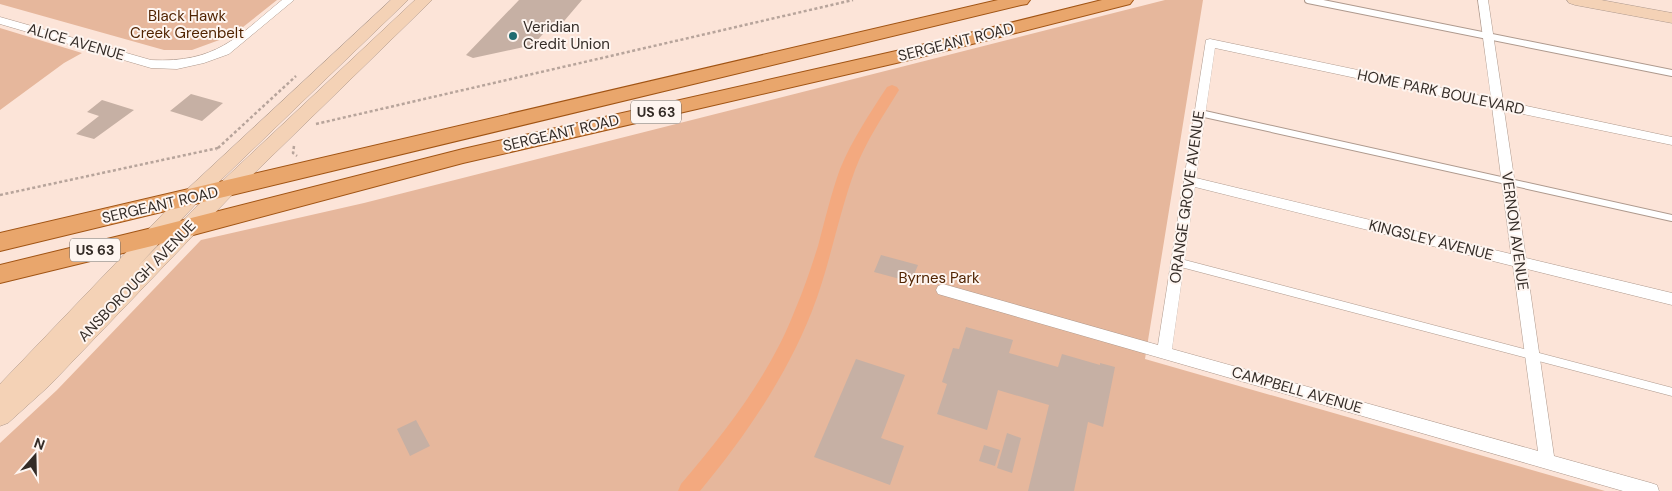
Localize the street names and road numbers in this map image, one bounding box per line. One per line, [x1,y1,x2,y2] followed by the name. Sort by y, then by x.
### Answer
[896,18,1016,66] street label: SERGEANT ROAD
[25,19,127,65] street label: ALICE AVENUE
[1356,64,1526,120] street label: HOME PARK BOULEVARD
[631,100,681,124] road number: US 63
[1165,109,1209,285] street label: ORANGE GROVE AVENUE
[501,110,621,156] street label: SERGEANT ROAD
[1497,170,1533,292] street label: VERNON AVENUE
[100,182,220,228] street label: SERGEANT ROAD
[1367,215,1495,265] street label: KINGSLEY AVENUE
[74,216,200,346] street label: ANSBOROUGH AVENUE
[70,238,120,262] road number: US 63
[1229,362,1365,418] street label: CAMPBELL AVENUE

